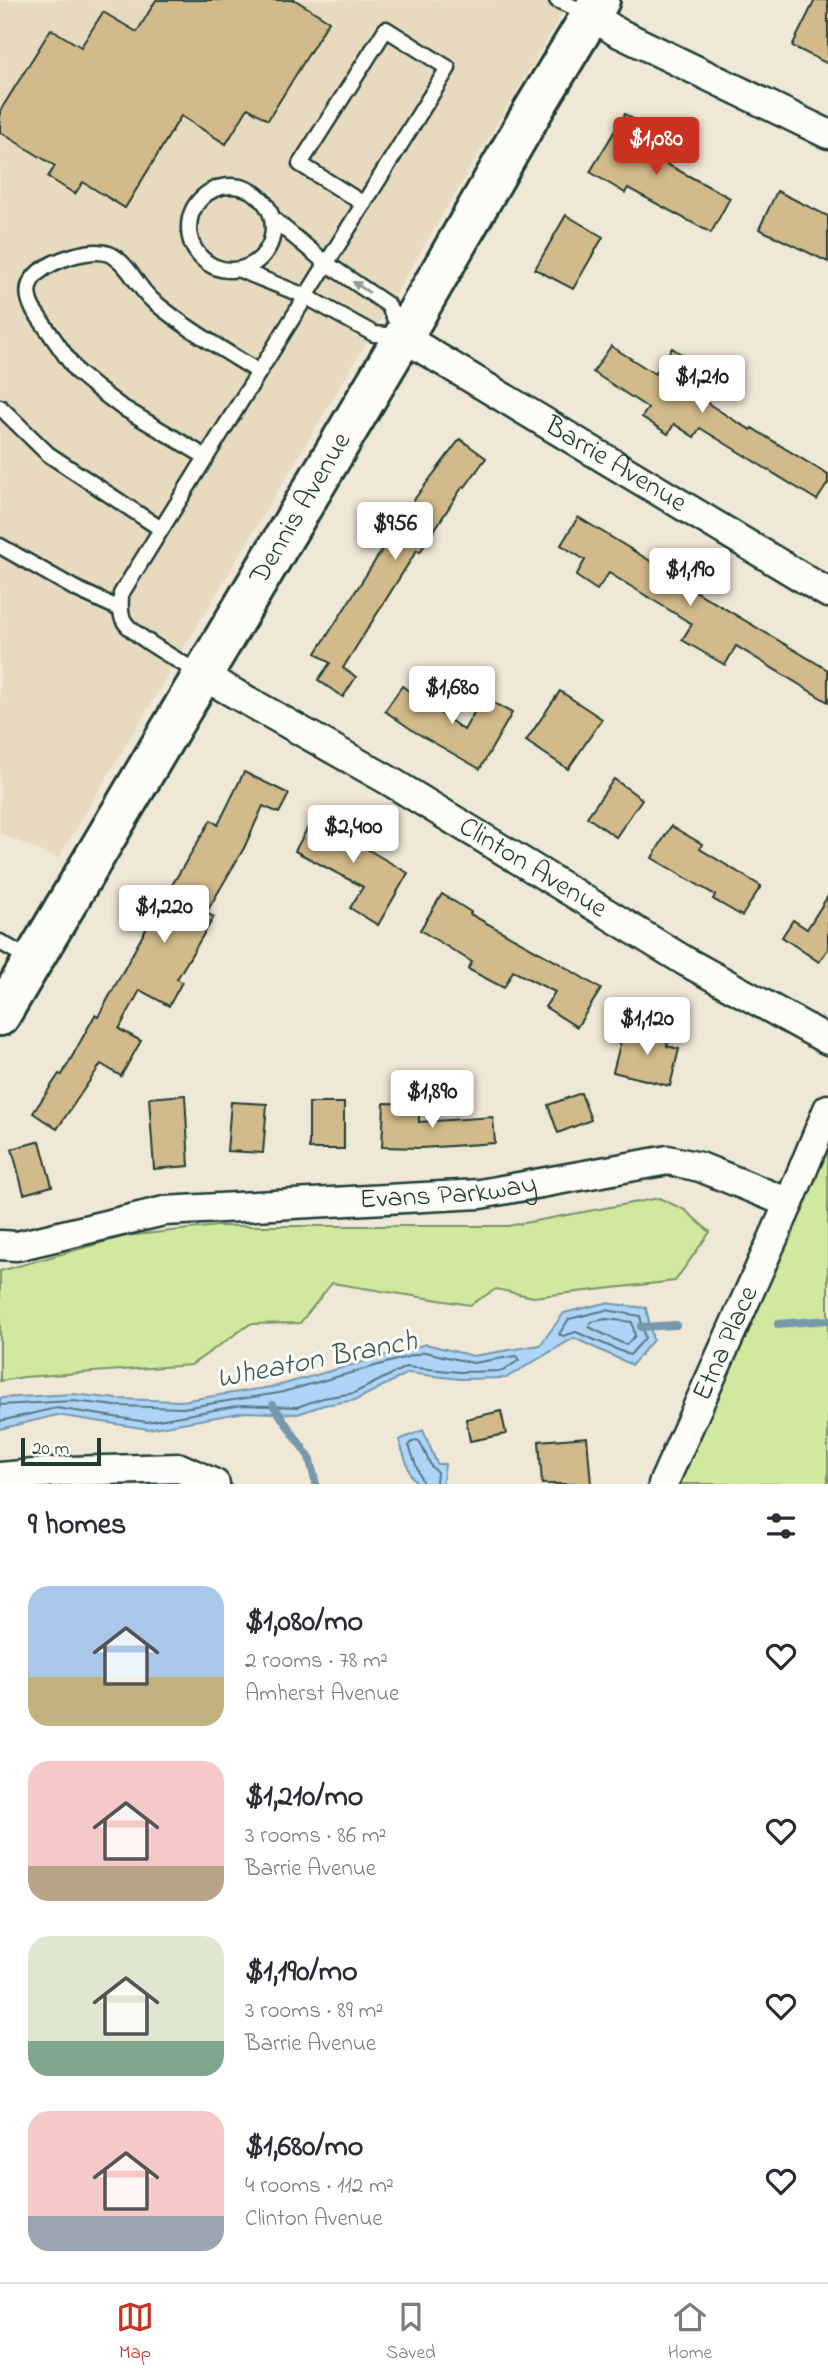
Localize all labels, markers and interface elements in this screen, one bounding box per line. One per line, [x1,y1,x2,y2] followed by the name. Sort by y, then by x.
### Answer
[599,118,713,177] pin: $1,080
[629,123,683,156] text: $1,080
[351,281,370,294] one-way arrow
[645,356,759,415] pin: $1,210
[675,361,729,394] text: $1,210
[536,406,695,524] street label: Barrie Avenue
[239,424,363,593] street label: Dennis Avenue
[354,503,436,562] pin: $956
[373,508,417,541] text: $956
[633,548,747,608] pin: $1,190
[665,554,715,587] text: $1,190
[395,666,509,726] pin: $1,680
[425,672,479,705] text: $1,680
[296,806,410,865] pin: $2,400
[450,807,615,929] street label: Clinton Avenue
[324,811,382,844] text: $2,400
[107,886,221,945] pin: $1,220
[135,891,193,924] text: $1,220
[590,998,704,1057] pin: $1,120
[620,1003,674,1036] text: $1,120
[375,1070,489,1130] pin: $1,890
[407,1076,457,1109] text: $1,890
[359,1164,540,1221] street label: Evans Parkway
[682,1279,770,1407] street label: Etna Place
[213,1320,422,1402] water label: Wheaton Branch
[21,1435,102,1467] scale bar
[32,1436,69,1463] text: 20 m
[28,1504,126,1548] text: 9 homes
[762,1507,800,1545] icon: filters
[245,1601,363,1645] text: $1,080/mo
[84,1614,168,1698] icon: home
[762,1637,800,1675] icon: heart
[245,1645,388,1678] text: 2 rooms · 78 m²
[245,1678,399,1711] text: Amherst Avenue
[245,1776,363,1820] text: $1,210/mo
[84,1789,168,1873] icon: home
[762,1812,800,1850] icon: heart
[245,1820,386,1853] text: 3 rooms · 86 m²
[245,1853,376,1886] text: Barrie Avenue
[245,1951,358,1995] text: $1,190/mo
[84,1964,168,2048] icon: home
[762,1987,800,2025] icon: heart
[245,1995,383,2028] text: 3 rooms · 89 m²
[245,2028,376,2061] text: Barrie Avenue
[245,2126,363,2170] text: $1,680/mo
[84,2139,168,2223] icon: home
[762,2162,800,2200] icon: heart
[245,2170,394,2203] text: 4 rooms · 112 m²
[245,2203,383,2236] text: Clinton Avenue
[116,2298,154,2367] tab: Map
[386,2298,436,2367] tab: Saved
[668,2298,712,2367] tab: Home

